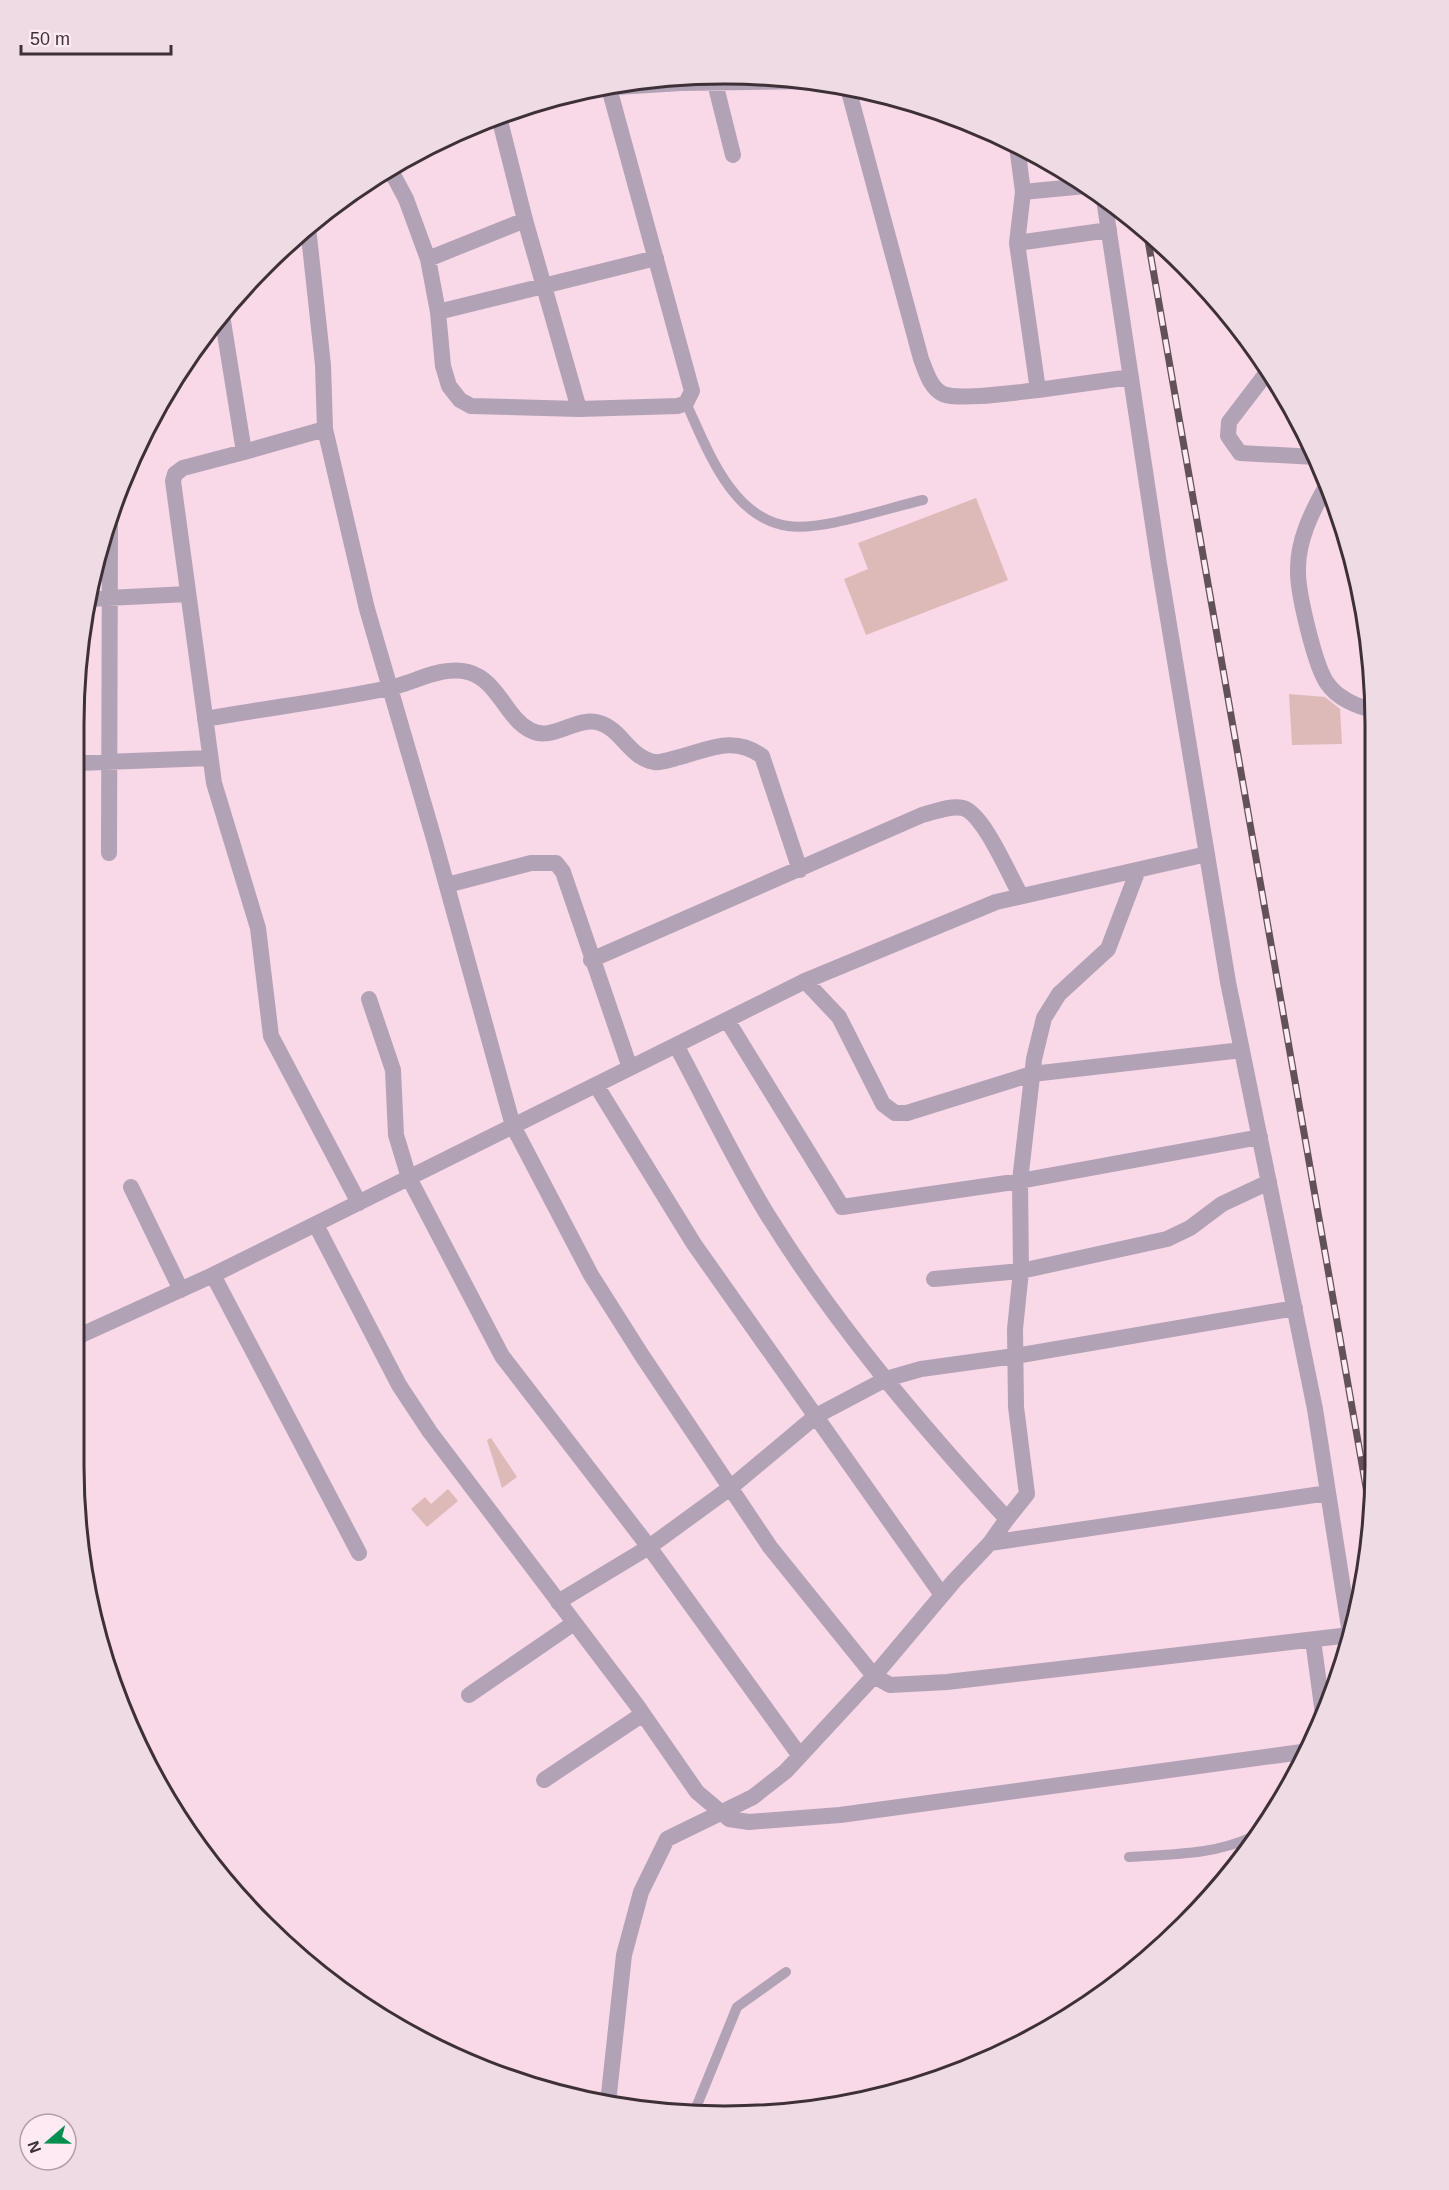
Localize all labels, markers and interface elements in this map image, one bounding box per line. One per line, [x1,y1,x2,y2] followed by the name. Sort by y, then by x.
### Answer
[21,18,171,56] scale bar
[30,29,70,49] text: 50 m
[18,2112,78,2172] north arrow
[24,2139,44,2155] text: N

